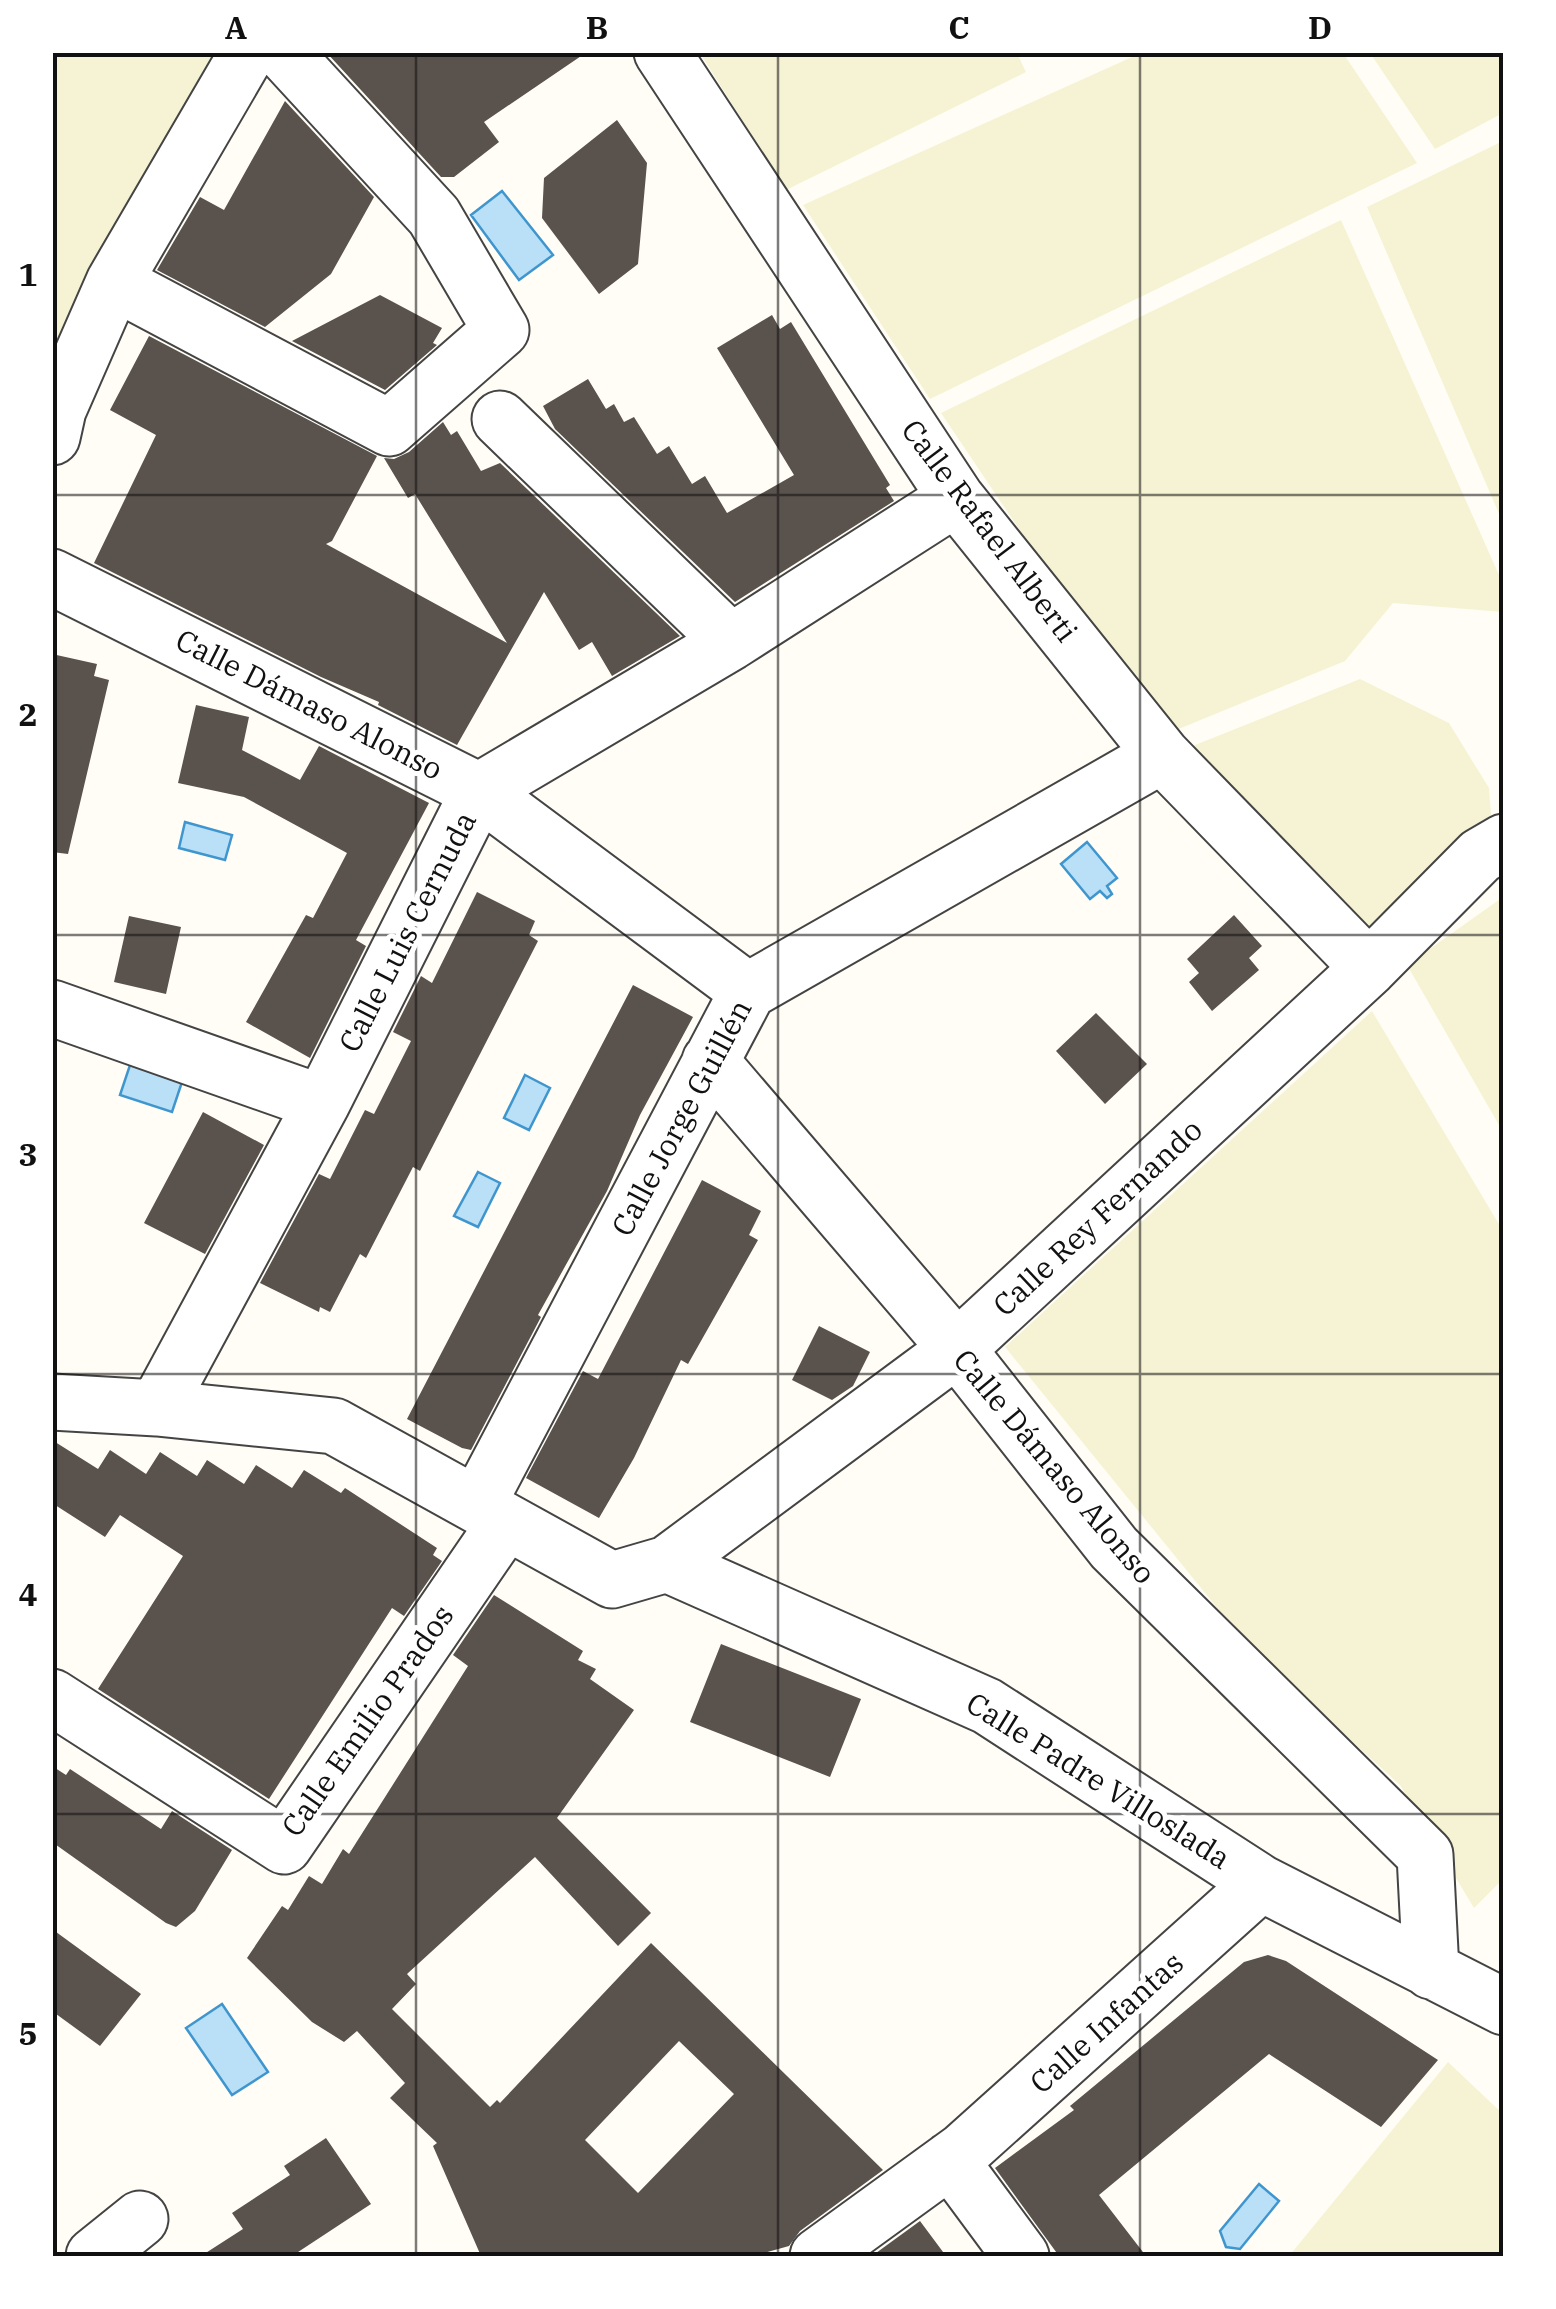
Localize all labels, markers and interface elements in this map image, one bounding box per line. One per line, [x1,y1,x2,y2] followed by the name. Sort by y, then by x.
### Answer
[225,6,247,48] text: A
[586,6,608,48] text: B
[948,6,970,48] text: C
[1308,6,1332,48] text: D
[18,253,38,295] text: 1
[894,411,1087,649] street label: Calle Rafael Alberti
[170,619,450,788] street label: Calle Dámaso Alonso
[18,693,38,735] text: 2
[329,805,484,1058] street label: Calle Luis Cernuda
[602,992,759,1242] street label: Calle Jorge Guillén
[984,1110,1210,1324] street label: Calle Rey Fernando
[18,1133,38,1175] text: 3
[946,1341,1165,1591] street label: Calle Dámaso Alonso
[18,1573,38,1615] text: 4
[272,1597,461,1844] street label: Calle Emilio Prados
[959,1683,1238,1877] street label: Calle Padre Villoslada
[1021,1943,1191,2101] street label: Calle Infantas
[18,2012,38,2054] text: 5

